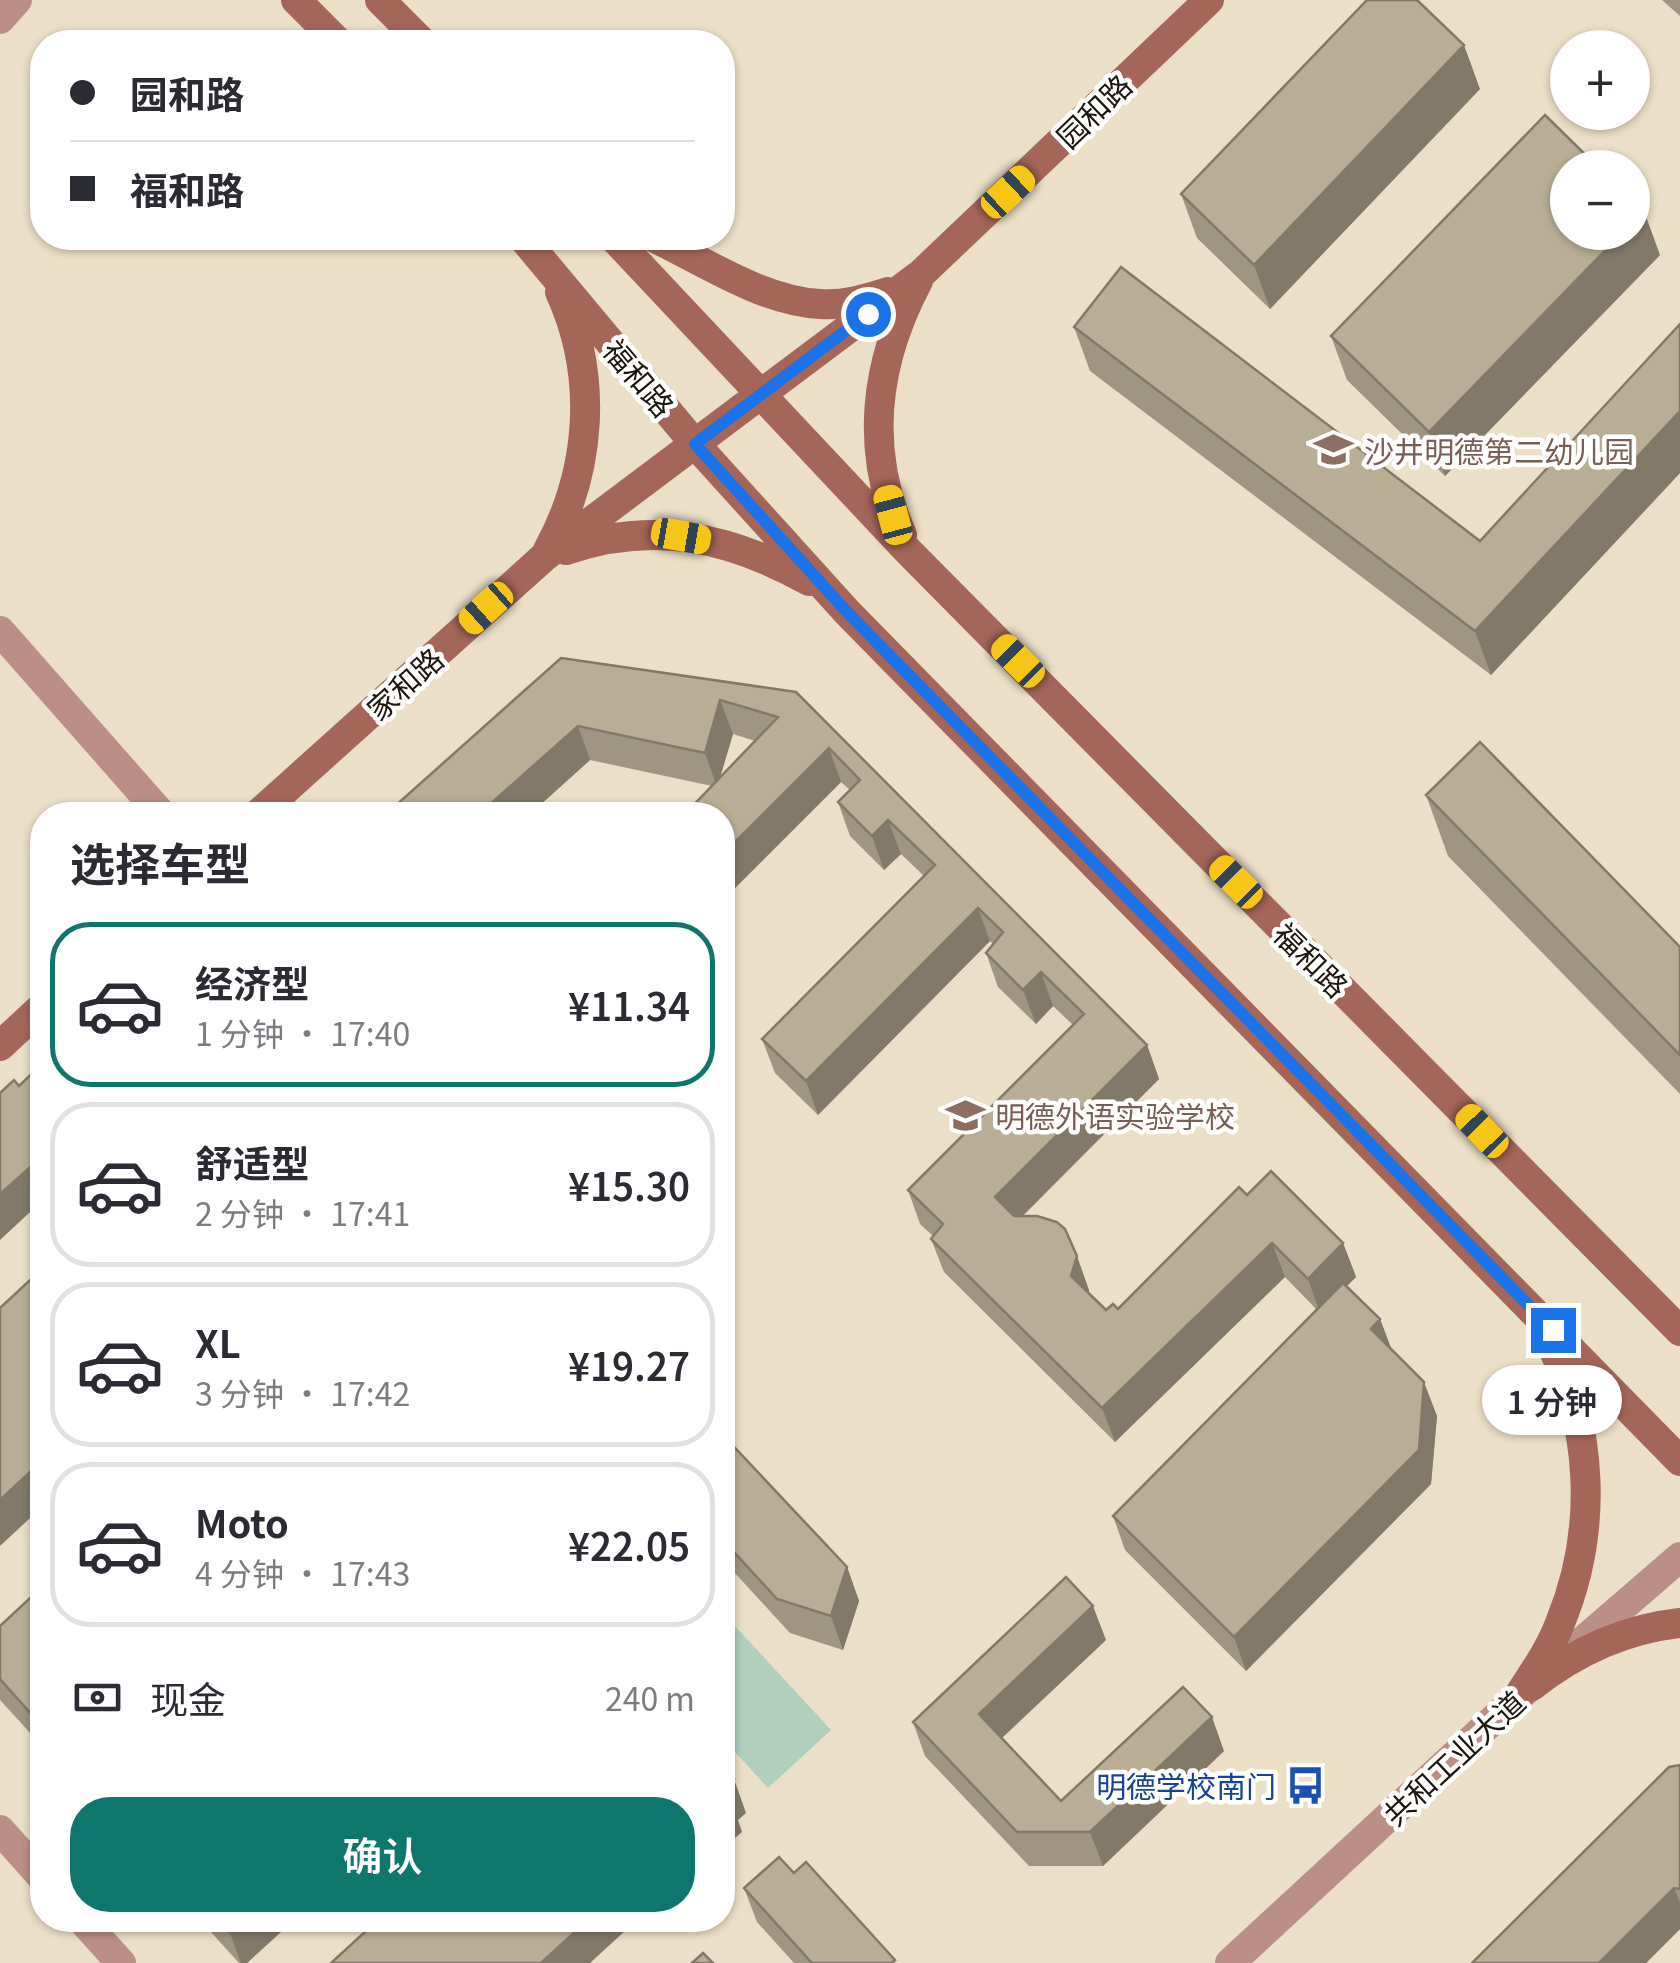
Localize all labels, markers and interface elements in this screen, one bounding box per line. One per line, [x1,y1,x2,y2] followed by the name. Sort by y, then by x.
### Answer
[1550,30,1650,250] map controls
[1550,30,1650,130] button: +
[1045,63,1141,157] street label: 园和路
[130,65,244,120] text: 园和路
[1550,150,1650,250] button: −
[130,161,244,216] text: 福和路
[976,161,1040,223] car
[846,292,891,337] route start
[594,328,686,426] street label: 福和路
[1364,428,1634,472] place label: 沙井明德第二幼儿园
[1313,429,1355,471] school or university icon: 沙井明德第二幼儿园
[871,482,915,548] car
[649,516,713,556] car
[454,577,518,639] car
[986,629,1050,693] car
[356,637,452,729] street label: 家和路
[70,829,250,894] text: 选择车型
[1204,850,1268,914] car
[1265,912,1359,1006] street label: 福和路
[195,954,309,1009] text: 经济型
[75,960,165,1050] icon: car
[568,977,690,1032] text: ¥11.34
[195,1009,410,1055] text: 1 分钟 · 17:40
[995,1093,1235,1137] place label: 明德外语实验学校
[944,1094,986,1136] school or university icon: 明德外语实验学校
[1450,1099,1514,1163] car
[195,1134,309,1189] text: 舒适型
[75,1140,165,1230] icon: car
[568,1157,690,1212] text: ¥15.30
[195,1189,410,1235] text: 2 分钟 · 17:41
[1531,1308,1576,1353] route end
[195,1314,241,1369] text: XL
[75,1320,165,1410] icon: car
[568,1337,690,1392] text: ¥19.27
[1483,1365,1623,1435] callout: 1 分钟
[195,1369,410,1415] text: 3 分钟 · 17:42
[1507,1377,1597,1423] text: 1 分钟
[195,1494,289,1549] text: Moto
[75,1500,165,1590] icon: car
[568,1517,690,1572] text: ¥22.05
[195,1549,410,1595] text: 4 分钟 · 17:43
[70,1670,125,1725] icon: cash
[150,1670,226,1725] text: 现金
[605,1674,695,1720] text: 240 m
[1372,1680,1534,1834] street label: 共和工业大道
[1096,1763,1276,1807] place label: 明德学校南门
[1285,1764,1327,1806] bus stop icon: 明德学校南门
[70,1797,695,1912] button: 确认

